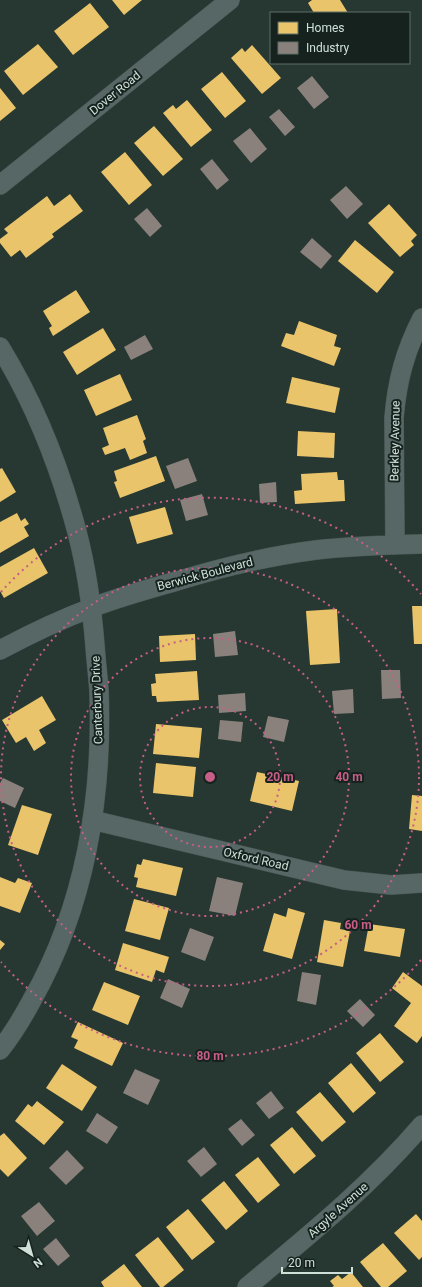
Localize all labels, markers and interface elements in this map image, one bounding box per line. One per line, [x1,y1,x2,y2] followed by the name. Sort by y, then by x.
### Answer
[270,12,410,64] legend
[306,21,344,35] text: Homes
[306,41,350,55] text: Industry
[87,68,143,118] street label: Dover Road
[387,400,403,482] street label: Berkley Avenue
[156,555,254,593] street label: Berwick Boulevard
[88,656,106,744] street label: Canterbury Drive
[203,770,217,784] centre of rings
[266,770,294,784] text: 20 m
[335,770,363,784] text: 40 m
[222,845,290,873] street label: Oxford Road
[344,918,372,932] text: 60 m
[196,1049,224,1063] text: 80 m
[305,1179,371,1241] street label: Argyle Avenue
[12,1235,52,1275] north arrow
[282,1249,352,1275] scale bar
[31,1255,45,1270] text: N
[288,1256,315,1270] text: 20 m

